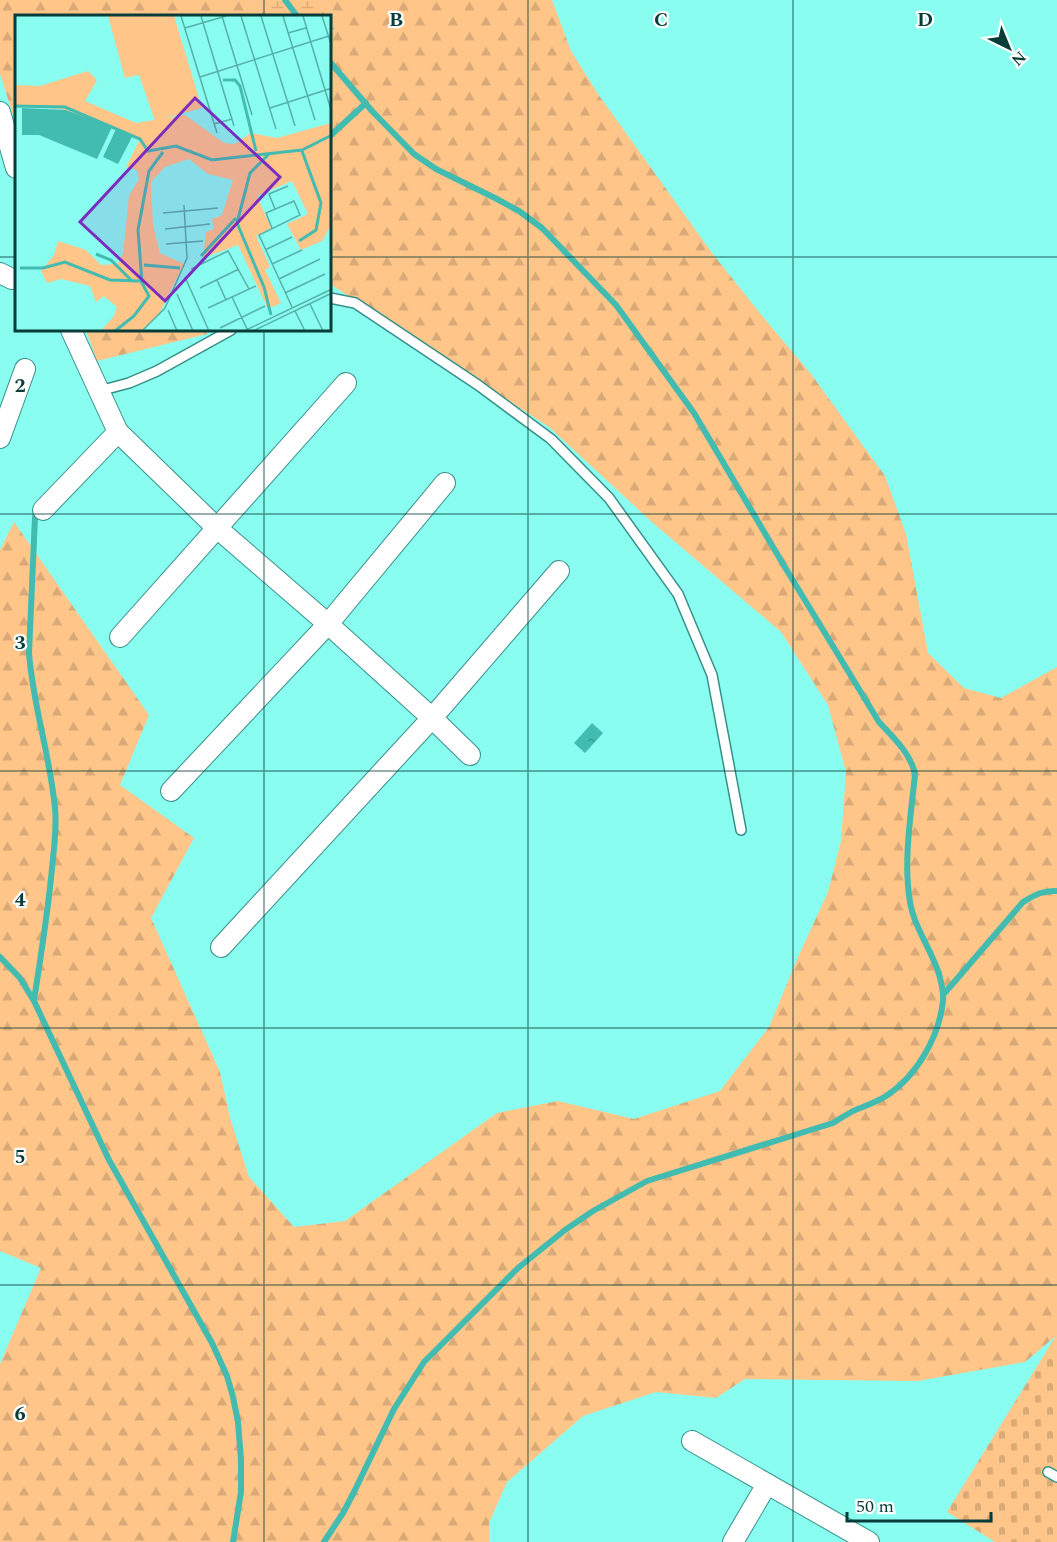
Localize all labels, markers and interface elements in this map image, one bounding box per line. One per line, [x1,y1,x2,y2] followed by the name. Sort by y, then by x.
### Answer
[389,5,403,35] text: B
[654,5,668,35] text: C
[917,5,933,35] text: D
[15,15,332,332] inset map
[979,18,1039,78] north arrow
[1006,45,1032,71] text: N
[14,371,26,401] text: 2
[14,628,26,658] text: 3
[14,885,26,915] text: 4
[14,1142,26,1172] text: 5
[14,1399,26,1429] text: 6
[847,1485,991,1523] scale bar
[856,1493,894,1520] text: 50 m

